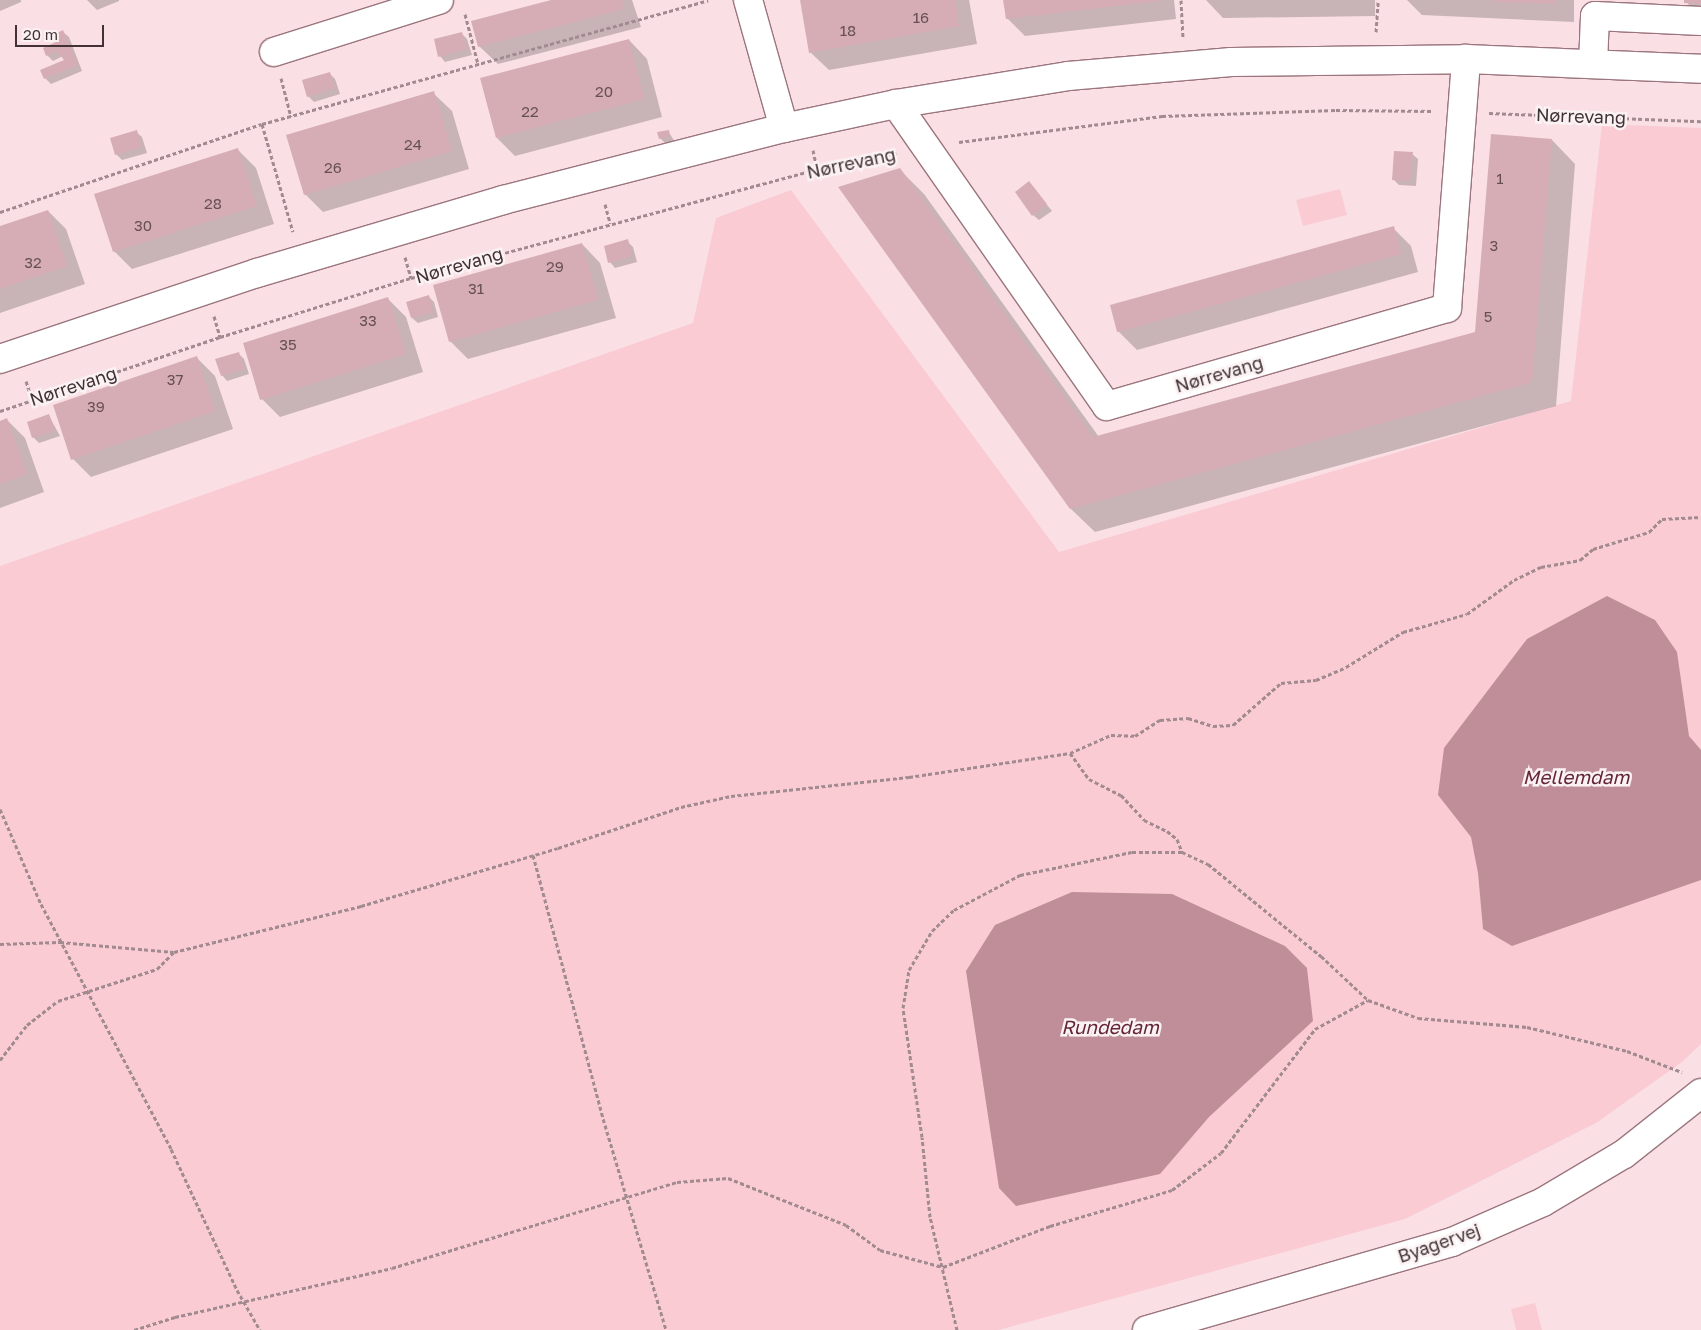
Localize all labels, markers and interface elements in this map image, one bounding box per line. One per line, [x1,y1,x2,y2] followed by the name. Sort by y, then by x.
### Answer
[913,9,929,27] house number: 16
[18,15,106,47] scale bar
[840,22,856,40] house number: 18
[23,25,58,43] text: 20 m
[595,83,613,101] house number: 20
[521,103,539,121] house number: 22
[1536,104,1626,128] street label: Nørrevang
[404,136,422,154] house number: 24
[805,143,897,183] street label: Nørrevang
[324,159,342,177] house number: 26
[1496,170,1504,188] house number: 1
[204,195,222,213] house number: 28
[134,217,152,235] house number: 30
[1490,237,1498,255] house number: 3
[413,242,505,288] street label: Nørrevang
[24,254,42,272] house number: 32
[546,258,564,276] house number: 29
[468,280,484,298] house number: 31
[1484,308,1492,326] house number: 5
[359,312,377,330] house number: 33
[279,336,297,354] house number: 35
[1173,351,1265,397] street label: Nørrevang
[27,362,119,410] street label: Nørrevang
[167,371,183,389] house number: 37
[87,398,105,416] house number: 39
[1523,766,1629,788] water label: Mellemdam
[1061,1016,1159,1038] water label: Rundedam
[1395,1219,1483,1267] street label: Byagervej

